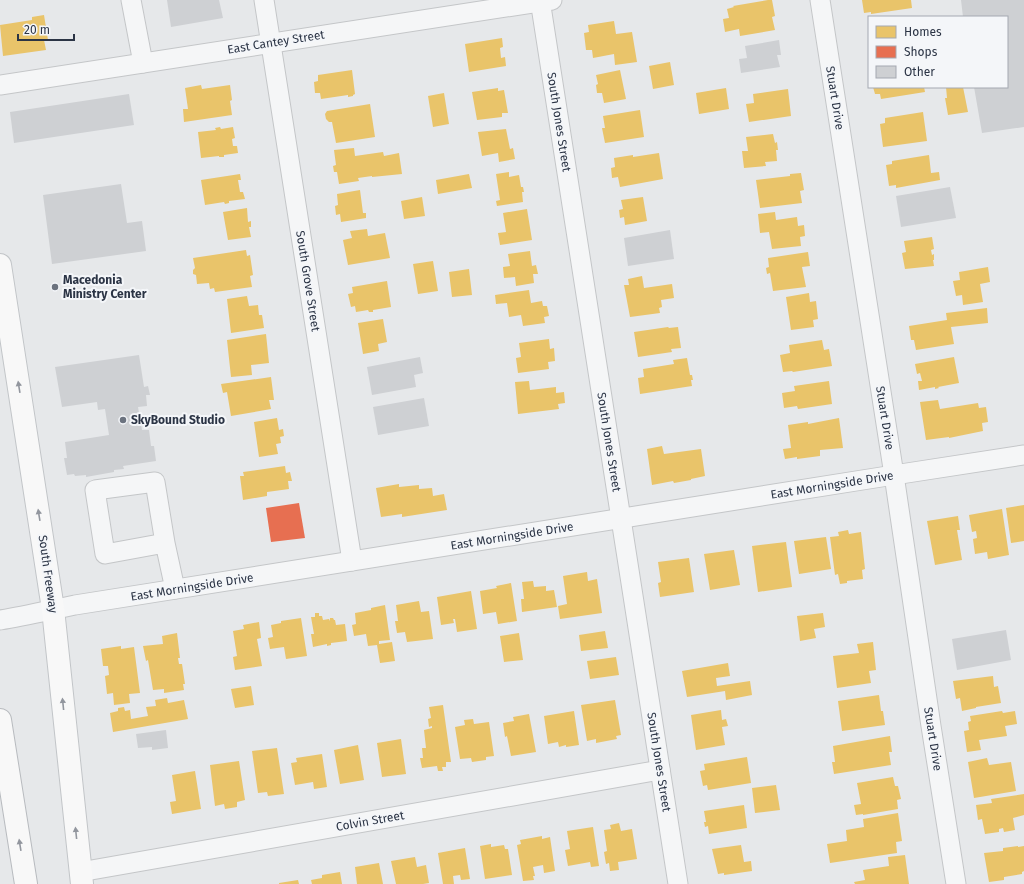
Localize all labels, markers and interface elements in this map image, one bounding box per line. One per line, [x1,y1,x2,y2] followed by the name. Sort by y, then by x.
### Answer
[18,16,74,42] scale bar
[868,16,1008,88] legend
[24,23,50,37] text: 20 m
[904,25,942,39] text: Homes
[226,27,326,57] street label: East Cantey Street
[904,45,938,59] text: Shops
[823,65,847,131] street label: Stuart Drive
[904,65,935,79] text: Other
[544,71,574,173] street label: South Jones Street
[293,230,323,333] street label: South Grove Street
[63,273,147,301] place label: Macedonia Ministry Center
[50,282,60,292] marker: Macedonia Ministry Center
[16,381,22,393] one-way arrow
[873,385,897,451] street label: Stuart Drive
[594,391,624,493] street label: South Jones Street
[131,413,225,427] place label: SkyBound Studio
[118,415,128,425] marker: SkyBound Studio
[769,468,895,502] street label: East Morningside Drive
[36,509,42,521] one-way arrow
[449,519,575,553] street label: East Morningside Drive
[36,534,60,614] street label: South Freeway
[129,570,255,604] street label: East Morningside Drive
[59,698,66,710] one-way arrow
[921,706,945,772] street label: Stuart Drive
[644,711,674,813] street label: South Jones Street
[335,808,406,834] street label: Colvin Street
[73,827,79,839] one-way arrow
[17,839,23,852] one-way arrow

